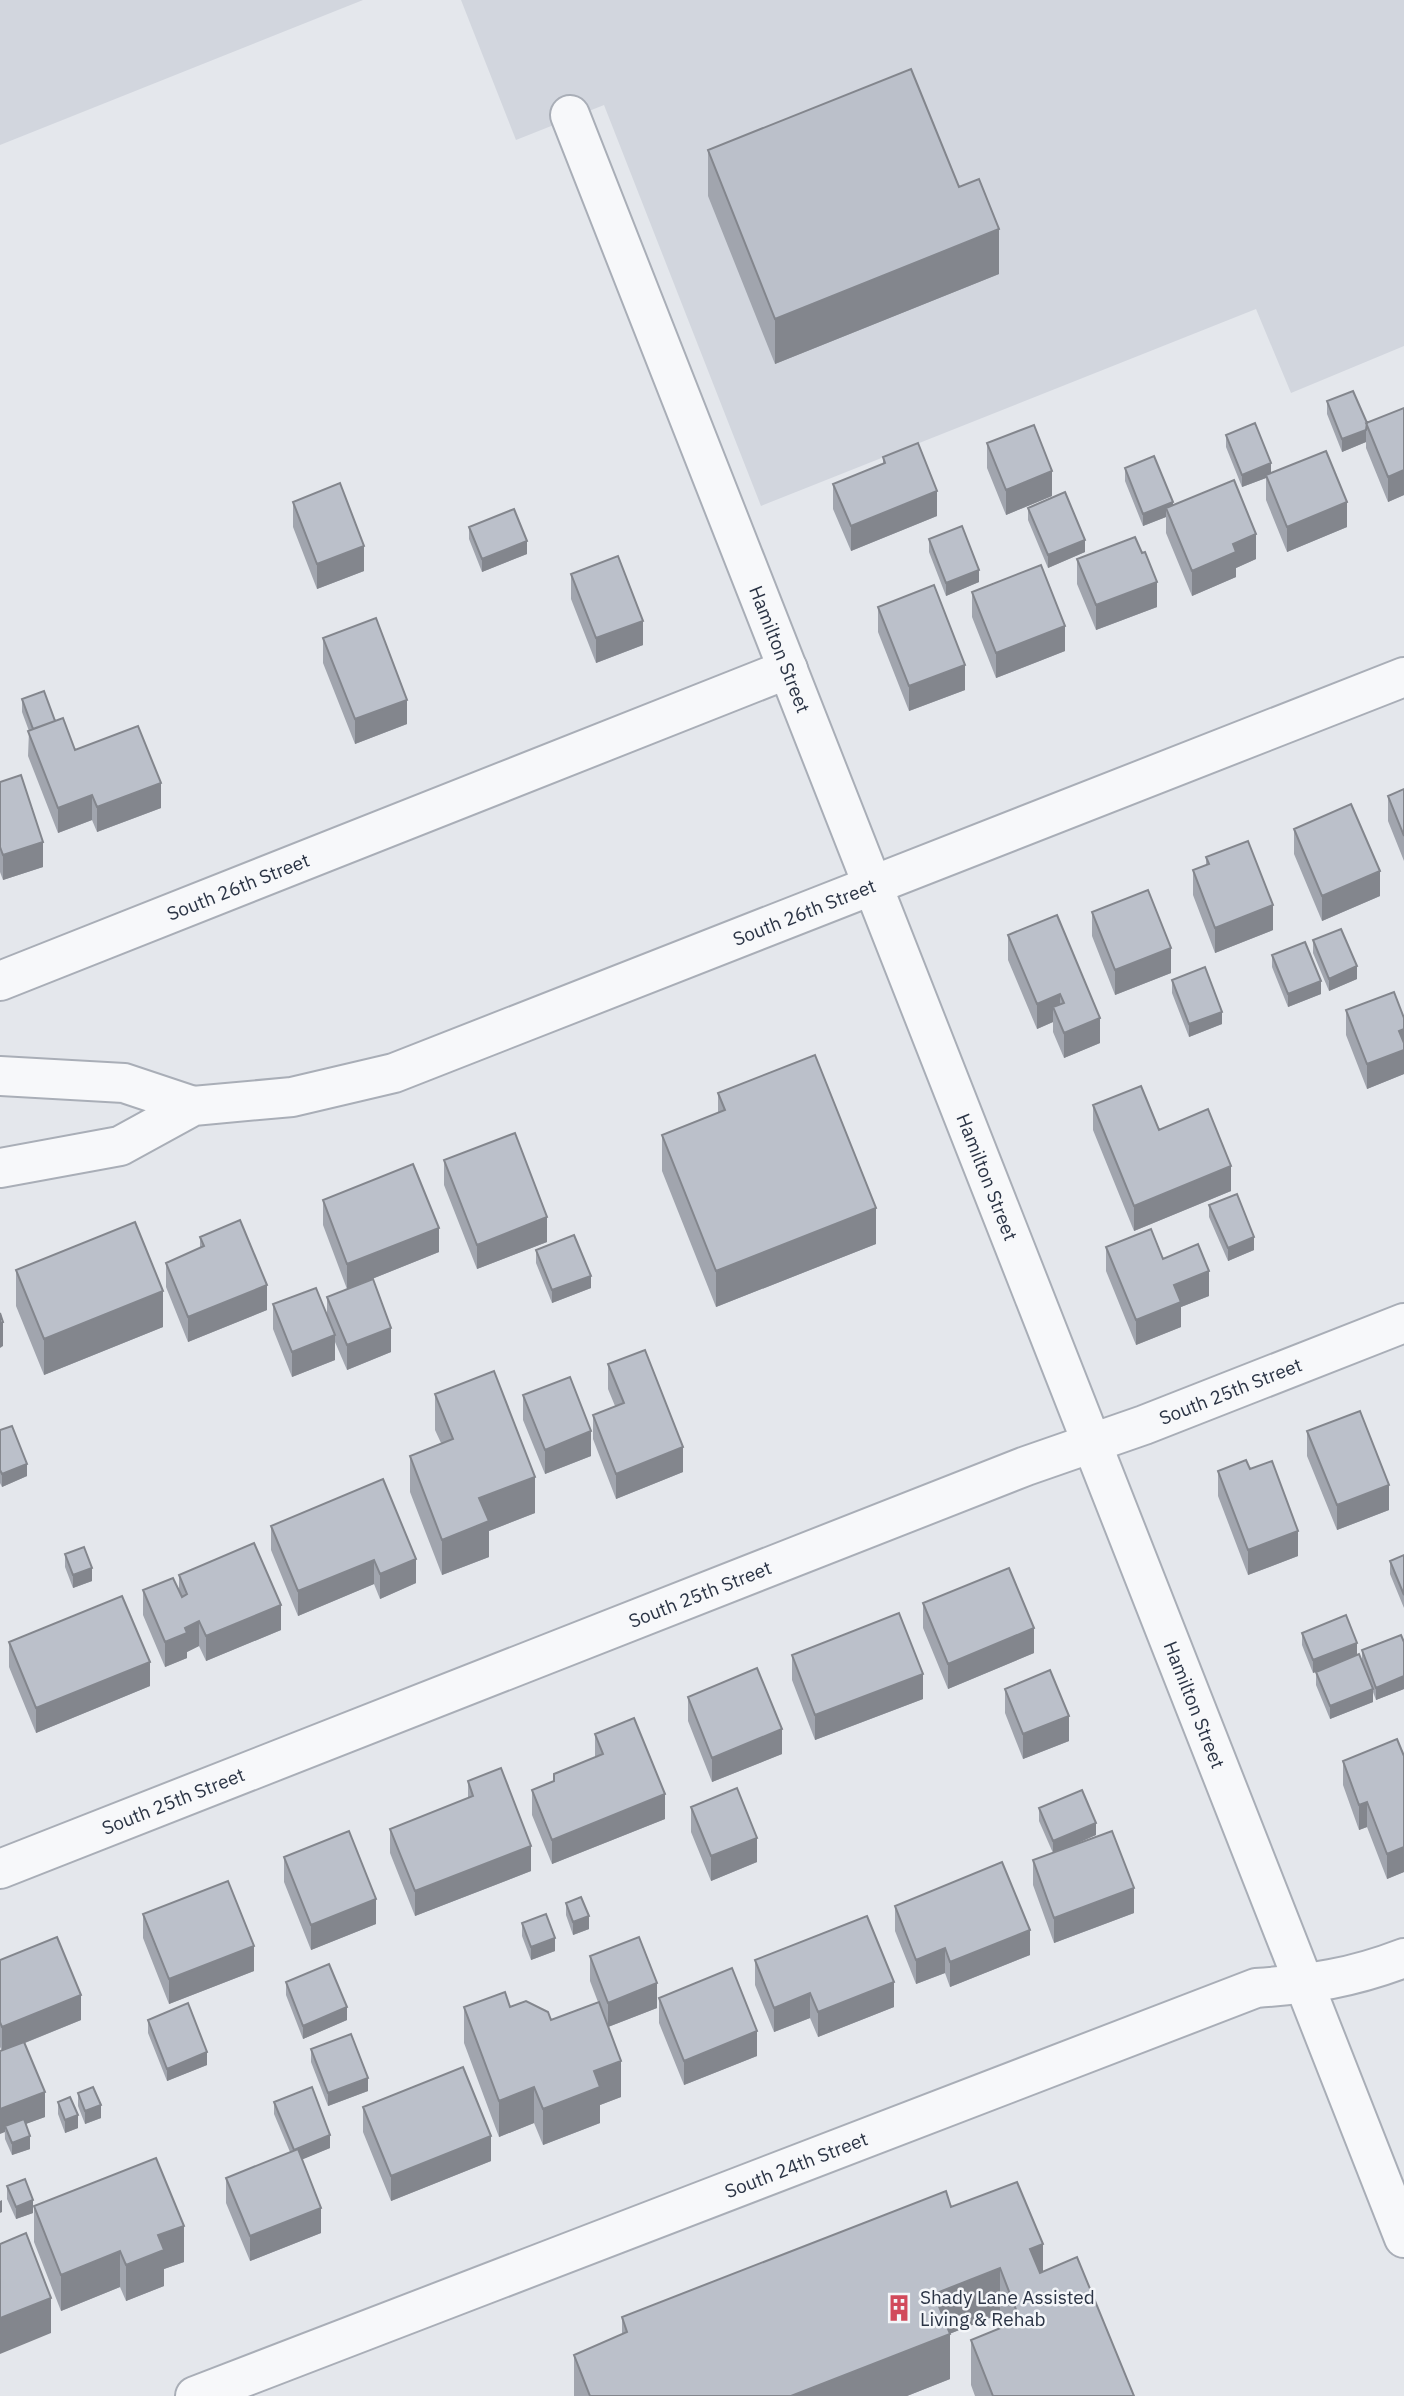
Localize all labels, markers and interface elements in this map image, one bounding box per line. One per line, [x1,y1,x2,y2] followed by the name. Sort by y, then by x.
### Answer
[744,582,816,716] street label: Hamilton Street
[163,848,313,926] street label: South 26th Street
[729,873,879,951] street label: South 26th Street
[951,1110,1023,1244] street label: Hamilton Street
[1156,1352,1305,1430] street label: South 25th Street
[625,1555,775,1633] street label: South 25th Street
[1159,1638,1230,1772] street label: Hamilton Street
[98,1762,248,1840] street label: South 25th Street
[721,2126,871,2203] street label: South 24th Street
[920,2285,1095,2331] place label: Shady Lane Assisted Living & Rehab
[884,2293,914,2323] building icon: Shady Lane Assisted Living & Rehab

